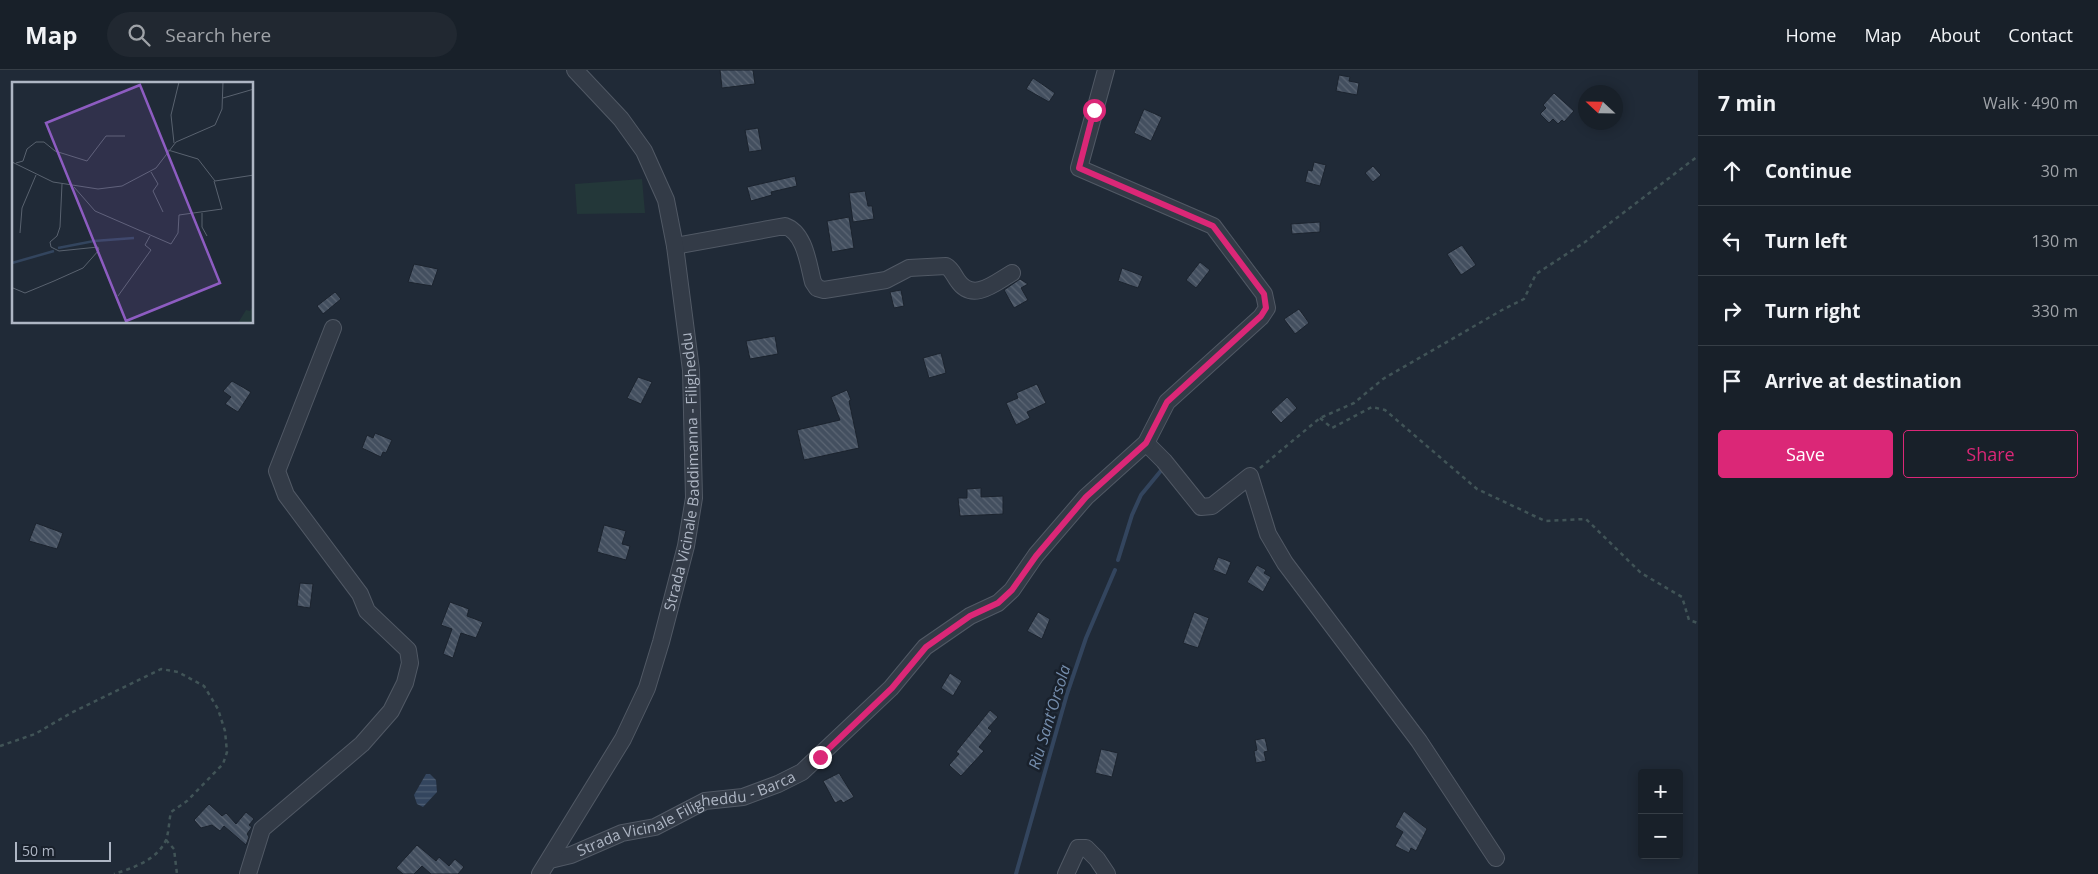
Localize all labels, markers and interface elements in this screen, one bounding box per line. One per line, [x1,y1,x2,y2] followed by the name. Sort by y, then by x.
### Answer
[107,12,457,57] search box
[25,18,77,51] text: Map
[125,21,153,49] icon: search
[165,22,271,48] text: Search here
[1786,23,1836,47] text: Home
[1864,23,1902,47] text: Map
[1930,23,1980,47] text: About
[2008,23,2073,47] text: Contact
[12,82,254,324] inset map
[1578,85,1623,130] north arrow
[1718,89,1776,117] text: 7 min
[1983,92,2078,114] text: Walk · 490 m
[1083,99,1106,122] route start
[1718,157,1746,185] icon: ahead
[1765,158,1852,184] text: Continue
[2041,160,2078,182] text: 30 m
[1718,227,1746,255] icon: left
[1765,228,1847,254] text: Turn left
[2032,230,2078,252] text: 130 m
[1718,297,1746,325] icon: right
[1765,298,1860,324] text: Turn right
[2032,300,2078,322] text: 330 m
[659,331,703,613] street label: Strada Vicinale Baddimanna - Filigheddu
[1718,367,1746,395] icon: arrive
[1765,368,1962,394] text: Arrive at destination
[1718,430,1893,478] button: Save
[1903,430,2078,478] button: Share
[1023,662,1075,772] water label: Riu Sant'Orsola
[809,746,832,769] route end
[574,766,798,860] street label: Strada Vicinale Filigheddu - Barca
[1638,769,1683,859] map controls
[1638,769,1683,814] button: +
[1638,814,1683,859] button: −
[15,839,111,862] scale bar
[22,841,55,860] text: 50 m

